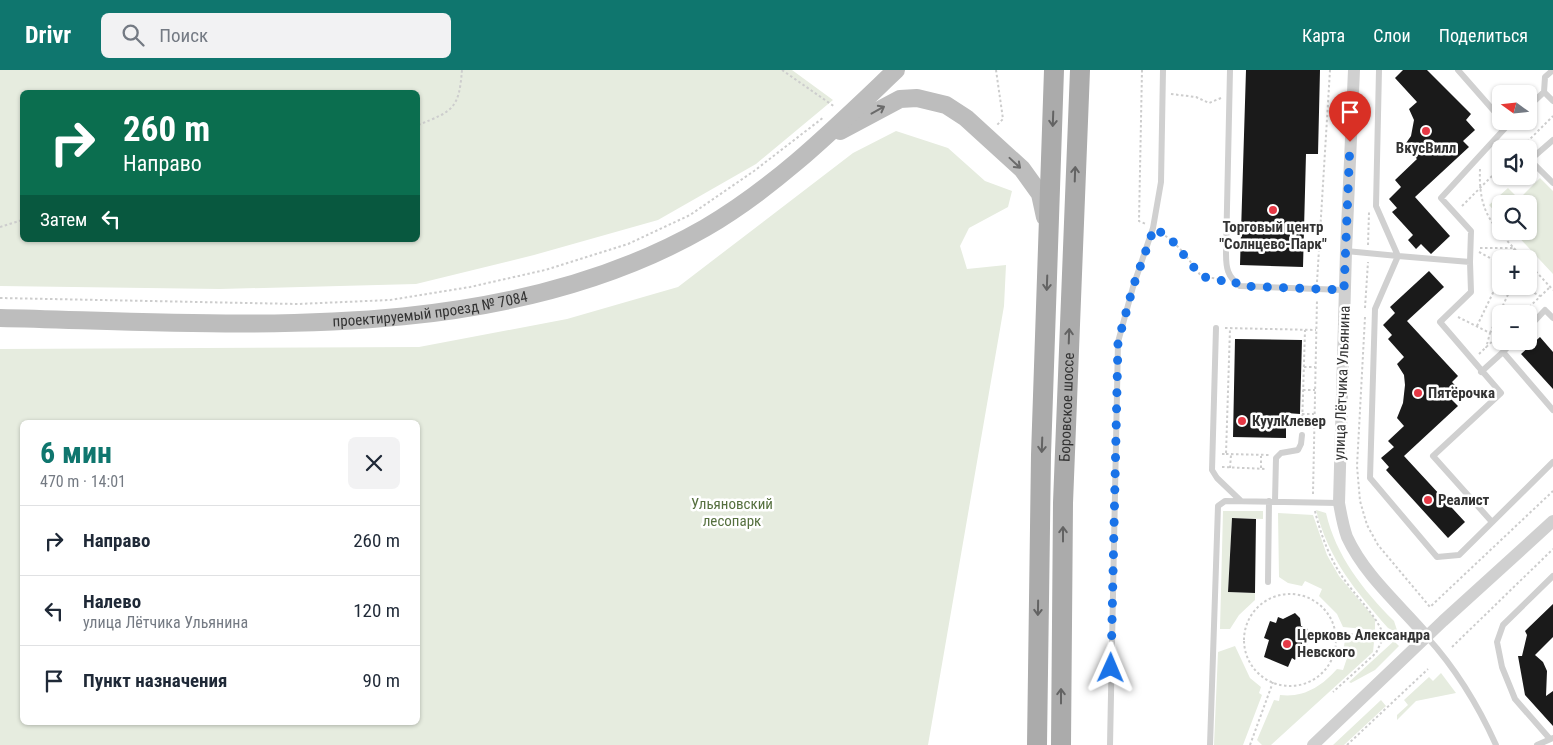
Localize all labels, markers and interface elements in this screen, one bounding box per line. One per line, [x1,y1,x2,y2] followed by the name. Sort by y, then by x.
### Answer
[101,13,451,58] search box
[25,21,71,49] text: Drivr
[119,21,147,49] icon: search
[159,24,208,47] text: Поиск
[1302,25,1345,46] text: Карта
[1373,25,1411,46] text: Слои
[1439,25,1528,46] text: Поделиться
[1492,85,1538,130] north arrow
[1492,85,1537,350] map controls
[1329,91,1371,142] pin
[1336,98,1364,126] icon: arrive
[870,105,885,115] one-way arrow
[123,109,210,150] text: 260 m
[40,110,105,175] icon: right
[1048,110,1057,126] one-way arrow
[1420,125,1432,137] marker: ВкусВилл
[1396,139,1456,157] place label: ВкусВилл
[1492,140,1537,185] button: sound
[123,151,202,176] text: Направо
[1009,157,1022,169] one-way arrow
[1071,166,1080,182] one-way arrow
[1492,195,1537,240] button: search
[1267,204,1279,216] marker: Торговый центр "Солнцево-Парк"
[97,205,125,233] icon: left
[40,208,87,231] text: Затем
[1219,218,1327,253] place label: Торговый центр "Солнцево-Парк"
[1492,250,1537,295] button: +
[1042,274,1052,291] one-way arrow
[332,287,529,330] street label: проектируемый проезд № 7084
[1330,305,1354,461] street label: улица Лётчика Ульянина
[1492,305,1537,350] button: −
[1064,329,1074,345] one-way arrow
[1056,352,1078,462] street label: Боровское шоссе
[1428,384,1495,402] place label: Пятёрочка
[1412,387,1424,399] marker: Пятёрочка
[1252,412,1326,430] place label: КуулКлевер
[1236,415,1248,427] marker: КуулКлевер
[40,435,112,470] text: 6 мин
[348,437,400,489] button: close
[1037,437,1046,453] one-way arrow
[40,472,126,491] text: 470 m · 14:01
[1438,491,1490,509] place label: Реалист
[1422,494,1434,506] marker: Реалист
[691,495,773,530] park label: Ульяновский лесопарк
[1058,526,1068,542] one-way arrow
[40,527,68,555] icon: right
[83,529,150,552] text: Направо
[353,529,400,552] text: 260 m
[83,590,141,613] text: Налево
[40,597,68,625] icon: left
[353,599,400,622] text: 120 m
[1033,600,1042,616] one-way arrow
[83,613,248,632] text: улица Лётчика Ульянина
[1297,626,1430,661] place label: Церковь Александра Невского
[1281,638,1293,650] marker: Церковь Александра Невского
[1084,641,1136,693] position arrow
[40,667,68,695] icon: arrive
[83,669,227,692] text: Пункт назначения
[363,669,400,692] text: 90 m
[1056,689,1066,705] one-way arrow

